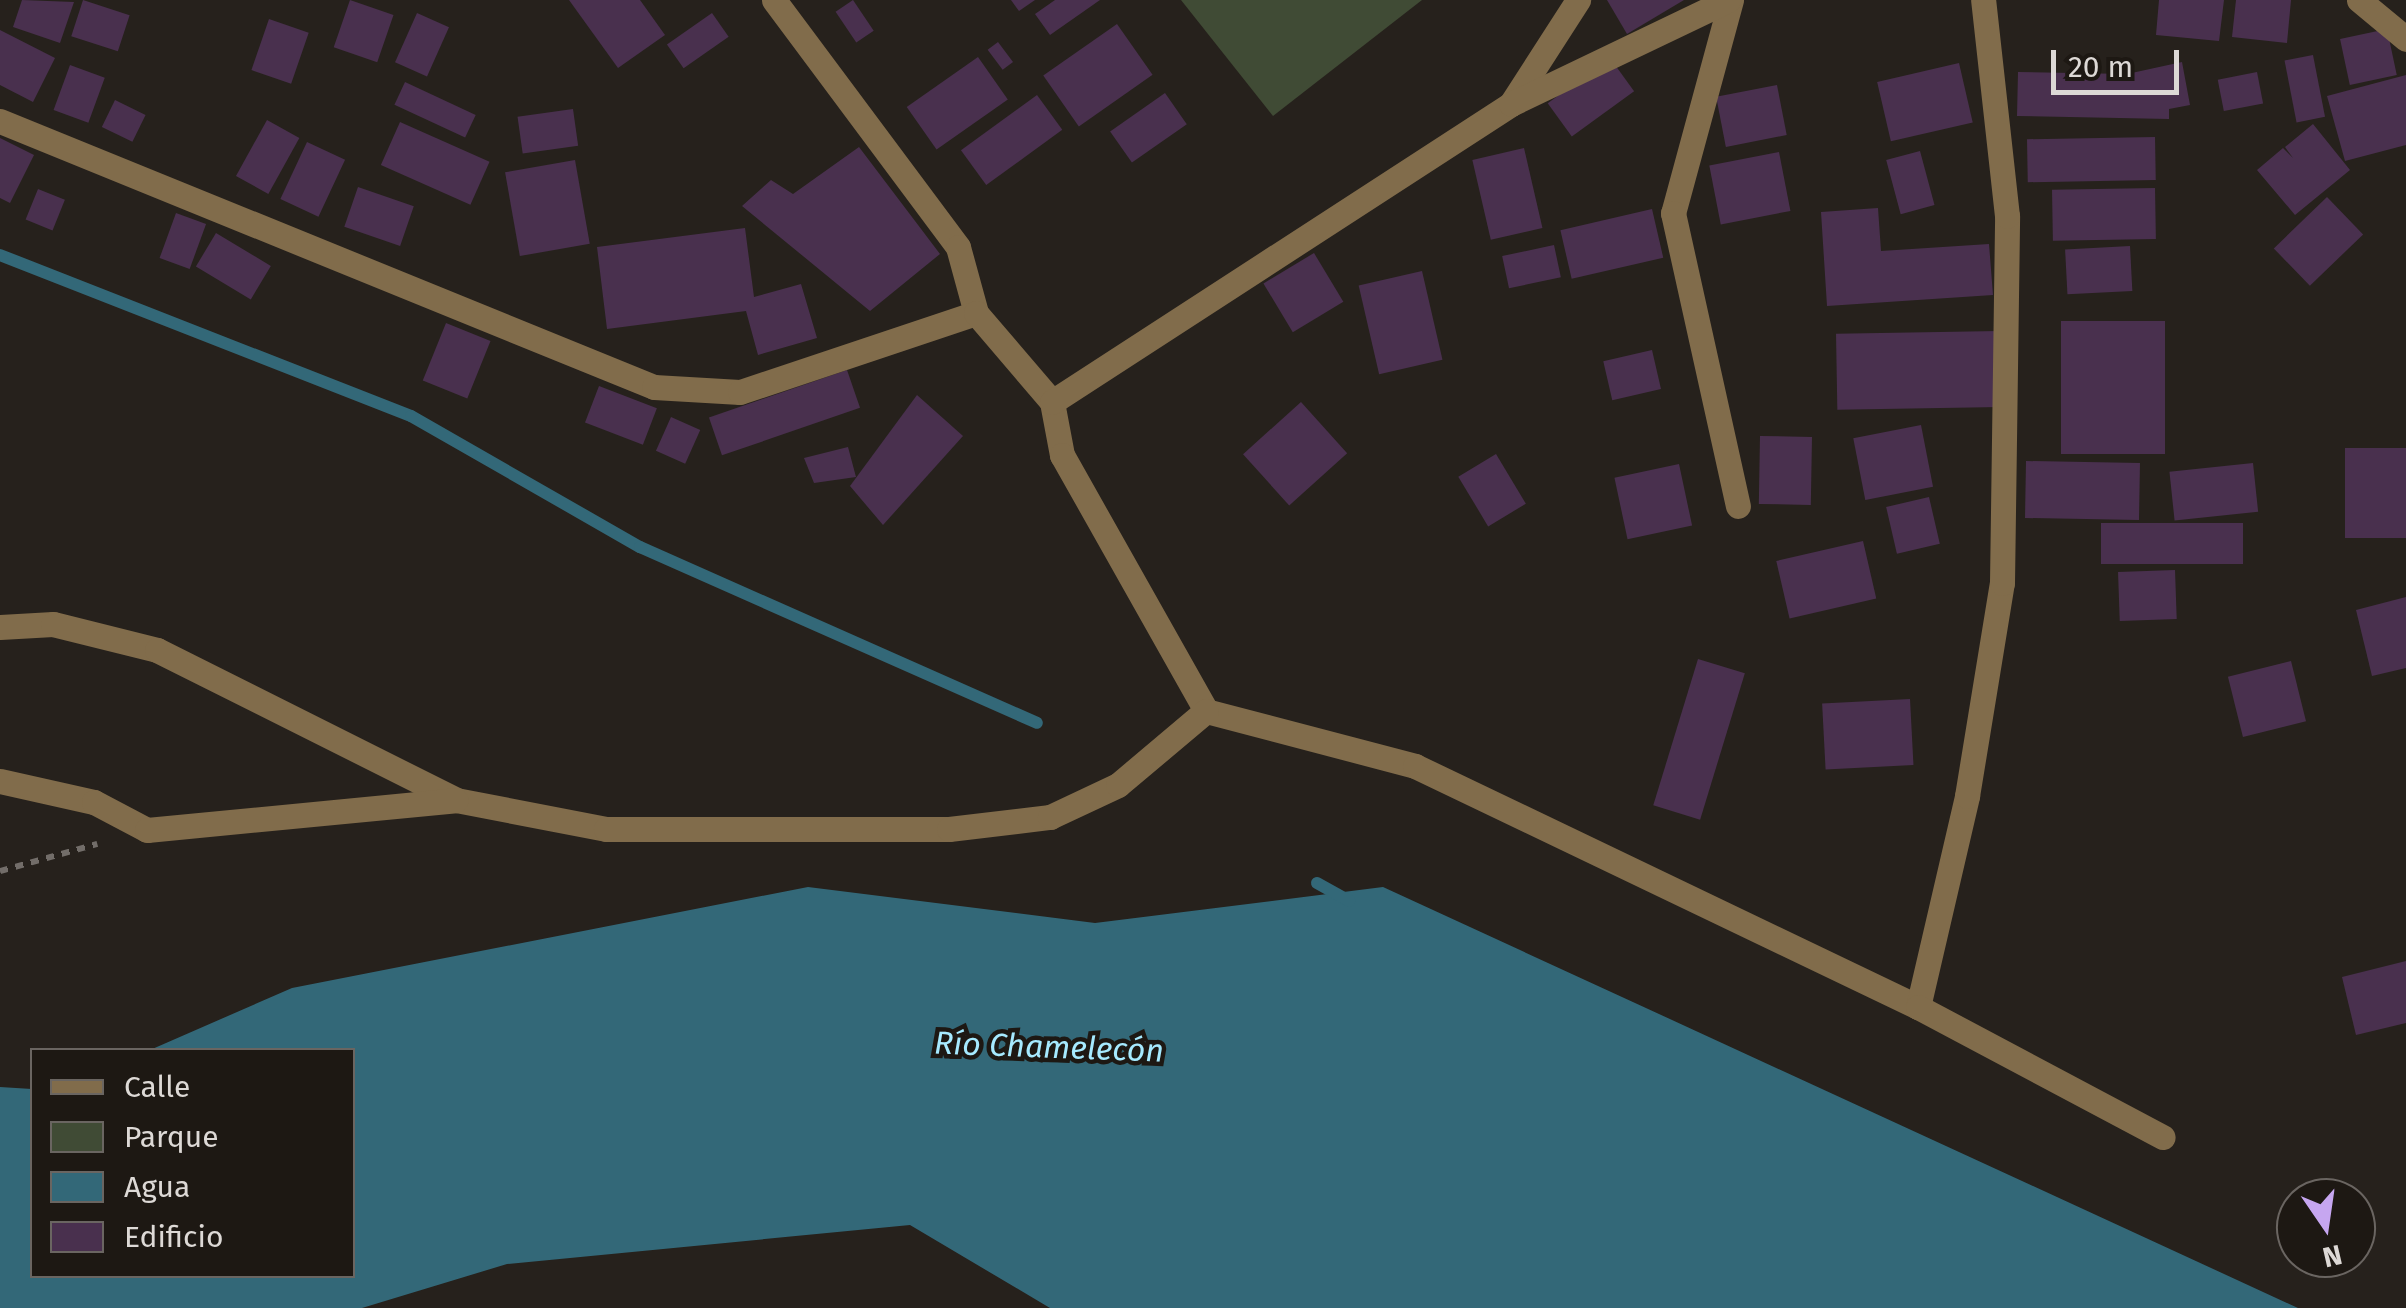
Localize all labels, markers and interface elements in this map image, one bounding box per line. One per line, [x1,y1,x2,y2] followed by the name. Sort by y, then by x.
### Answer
[2056,30,2184,92] scale bar
[2068,49,2133,85] text: 20 m
[934,1024,1164,1070] water label: Río Chamelecón
[30,1048,355,1278] legend
[124,1069,190,1105] text: Calle
[124,1119,219,1155] text: Parque
[124,1169,190,1205] text: Agua
[2276,1178,2376,1278] north arrow
[124,1219,223,1255] text: Edificio
[2320,1238,2345,1274] text: N

